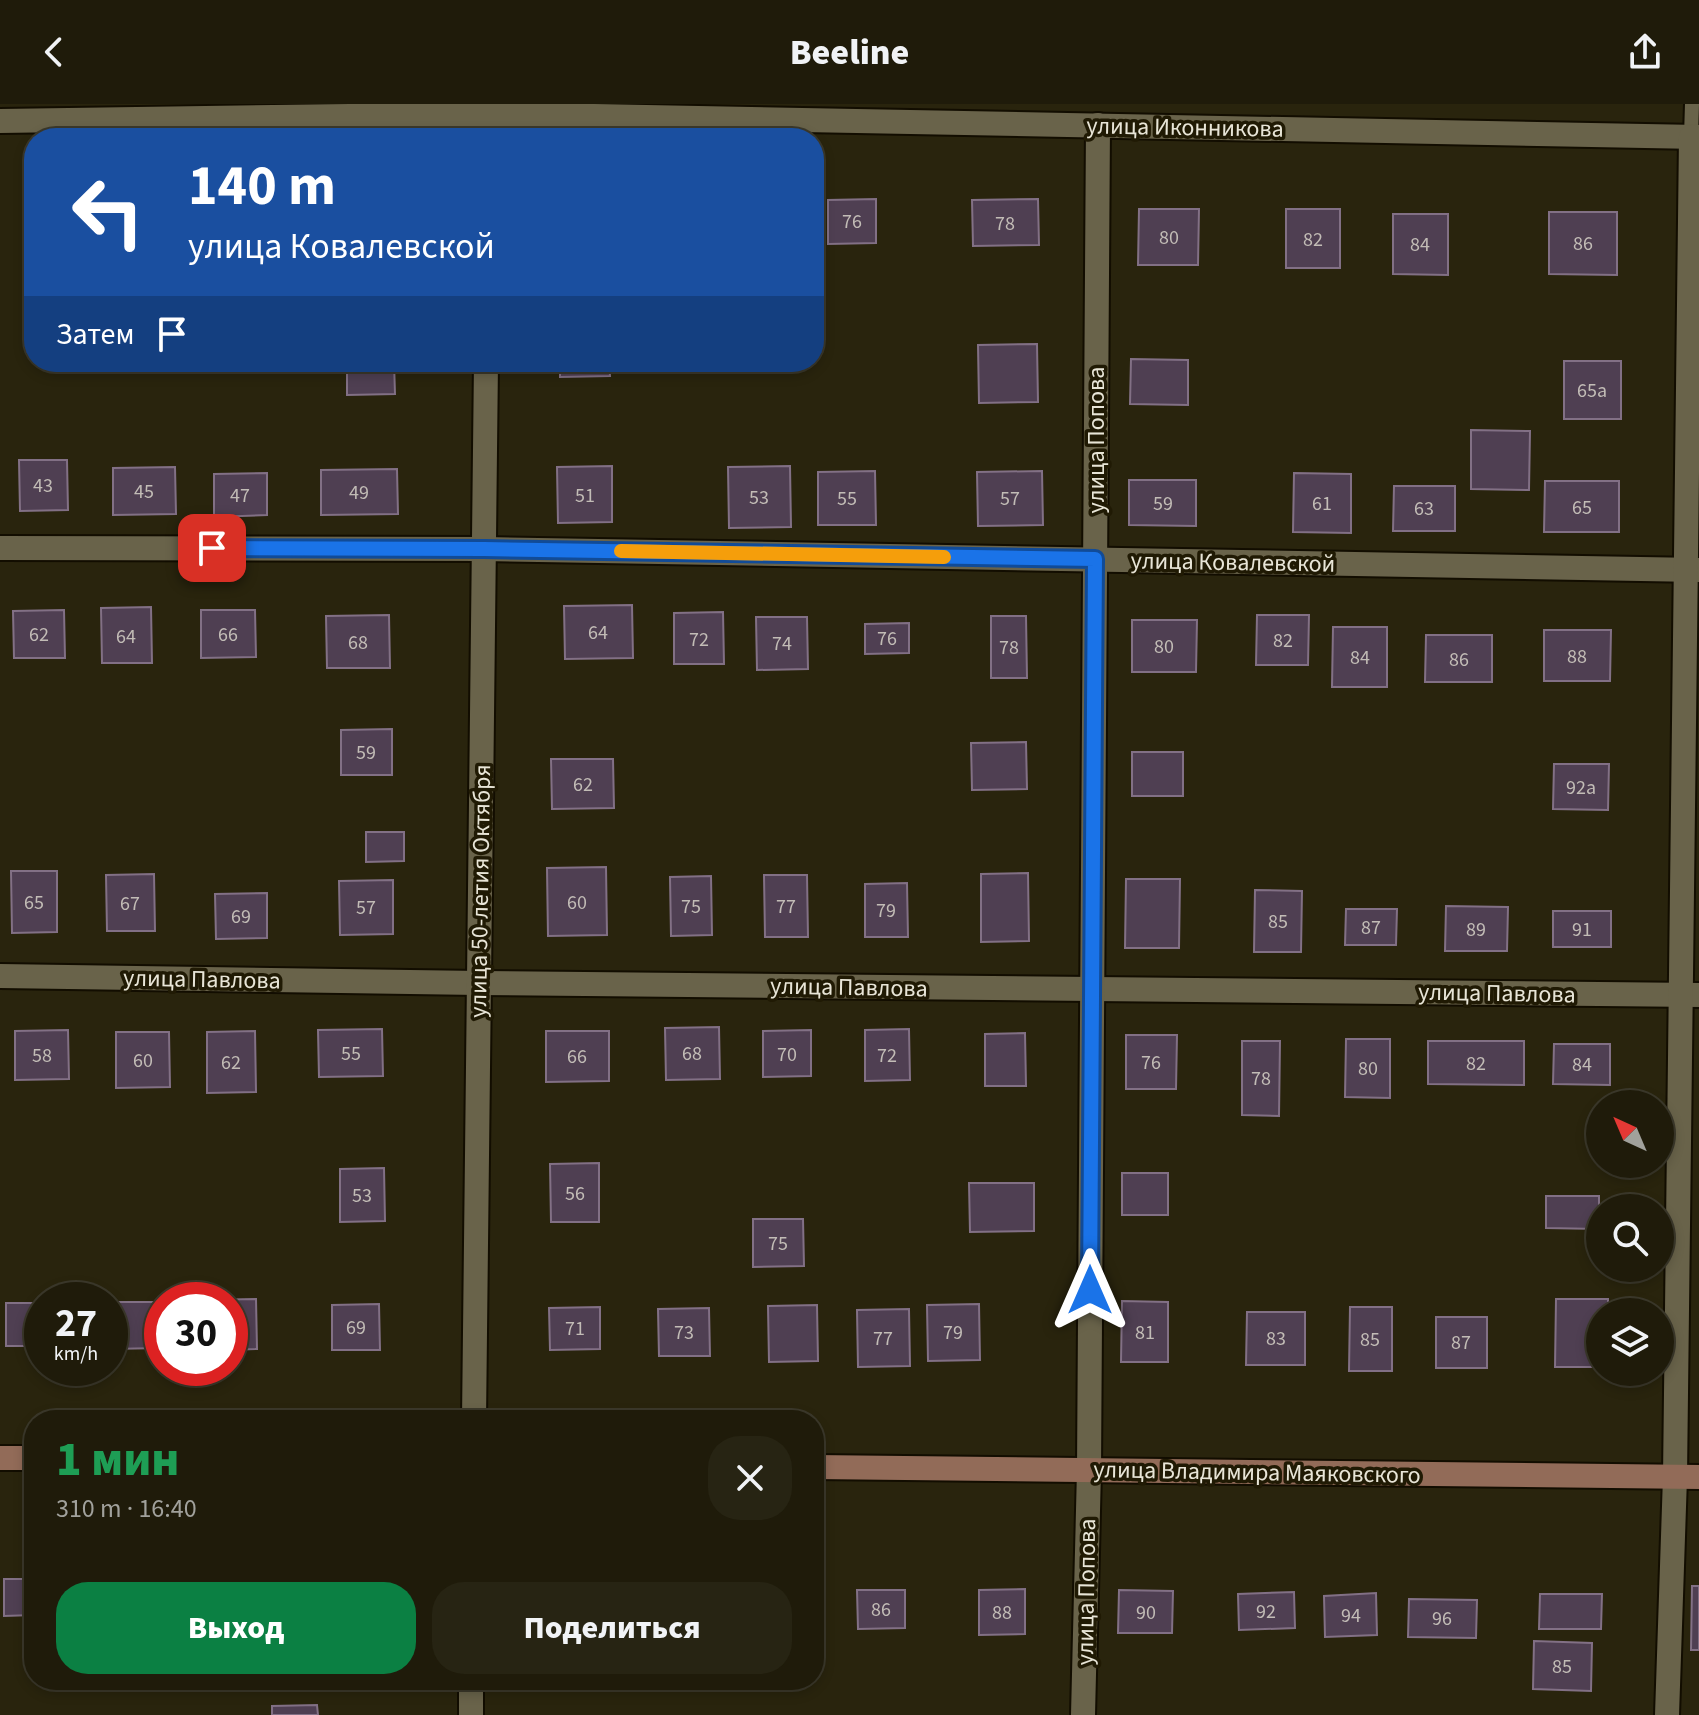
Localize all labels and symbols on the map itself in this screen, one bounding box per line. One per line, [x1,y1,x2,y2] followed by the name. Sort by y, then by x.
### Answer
[1086,108,1284,147] street label: улица Иконникова
[842,208,862,236] house number: 76
[995,210,1015,238] house number: 78
[1159,224,1179,252] house number: 80
[1303,226,1323,254] house number: 82
[1573,230,1593,258] house number: 86
[1410,231,1430,259] house number: 84
[1079,367,1114,513] street label: улица Попова
[1577,377,1607,405] house number: 65а
[33,472,53,500] house number: 43
[134,478,154,506] house number: 45
[349,479,369,507] house number: 49
[230,482,250,510] house number: 47
[575,482,595,510] house number: 51
[749,484,769,512] house number: 53
[837,485,857,513] house number: 55
[1000,485,1020,513] house number: 57
[1153,490,1173,518] house number: 59
[1312,490,1332,518] house number: 61
[1572,494,1592,522] house number: 65
[1414,495,1434,523] house number: 63
[178,514,246,582] pin
[1130,543,1336,582] street label: улица Ковалевской
[588,619,608,647] house number: 64
[29,621,49,649] house number: 62
[218,621,238,649] house number: 66
[116,623,136,651] house number: 64
[877,625,897,653] house number: 76
[689,626,709,654] house number: 72
[1273,627,1293,655] house number: 82
[348,629,368,657] house number: 68
[772,630,792,658] house number: 74
[1154,633,1174,661] house number: 80
[999,634,1019,662] house number: 78
[1567,643,1587,671] house number: 88
[1350,644,1370,672] house number: 84
[1449,646,1469,674] house number: 86
[356,739,376,767] house number: 59
[461,764,500,1018] street label: улица 50-летия Октября
[573,771,593,799] house number: 62
[1566,774,1596,802] house number: 92а
[24,889,44,917] house number: 65
[567,889,587,917] house number: 60
[120,890,140,918] house number: 67
[681,893,701,921] house number: 75
[776,893,796,921] house number: 77
[356,894,376,922] house number: 57
[876,897,896,925] house number: 79
[231,903,251,931] house number: 69
[1268,908,1288,936] house number: 85
[1361,914,1381,942] house number: 87
[1466,916,1486,944] house number: 89
[1572,916,1592,944] house number: 91
[123,961,281,998] street label: улица Павлова
[770,969,928,1006] street label: улица Павлова
[1418,975,1576,1012] street label: улица Павлова
[341,1040,361,1068] house number: 55
[682,1040,702,1068] house number: 68
[777,1041,797,1069] house number: 70
[32,1042,52,1070] house number: 58
[877,1042,897,1070] house number: 72
[567,1043,587,1071] house number: 66
[133,1047,153,1075] house number: 60
[221,1049,241,1077] house number: 62
[1141,1049,1161,1077] house number: 76
[1466,1050,1486,1078] house number: 82
[1572,1051,1592,1079] house number: 84
[1358,1055,1378,1083] house number: 80
[1251,1065,1271,1093] house number: 78
[1586,1090,1674,1178] north arrow
[565,1180,585,1208] house number: 56
[352,1182,372,1210] house number: 53
[768,1230,788,1258] house number: 75
[1048,1248,1132,1332] position arrow
[144,1282,248,1386] speed limit sign: 30
[346,1314,366,1342] house number: 69
[565,1315,585,1343] house number: 71
[674,1319,694,1347] house number: 73
[943,1319,963,1347] house number: 79
[1135,1319,1155,1347] house number: 81
[873,1325,893,1353] house number: 77
[1266,1325,1286,1353] house number: 83
[1360,1326,1380,1354] house number: 85
[1451,1329,1471,1357] house number: 87
[1093,1452,1421,1493] street label: улица Владимира Маяковского
[1068,1518,1105,1666] street label: улица Попова
[871,1596,891,1624] house number: 86
[1256,1598,1276,1626] house number: 92
[992,1599,1012,1627] house number: 88
[1136,1599,1156,1627] house number: 90
[1341,1602,1361,1630] house number: 94
[1432,1605,1452,1633] house number: 96
[1552,1653,1572,1681] house number: 85

